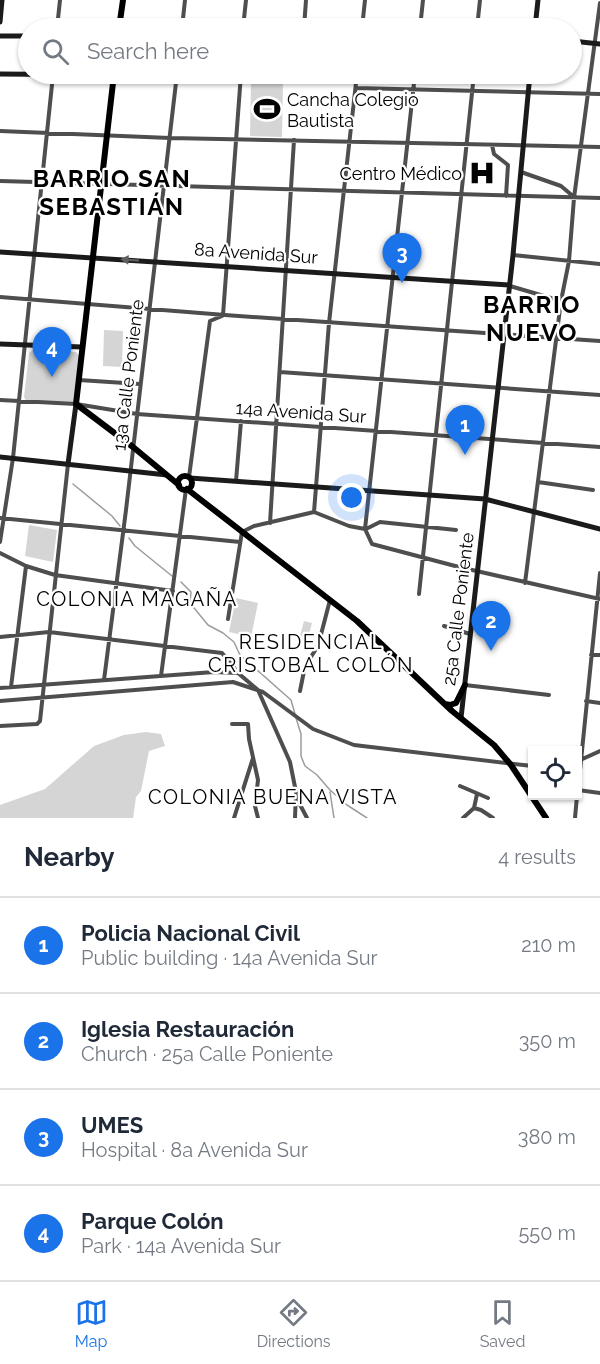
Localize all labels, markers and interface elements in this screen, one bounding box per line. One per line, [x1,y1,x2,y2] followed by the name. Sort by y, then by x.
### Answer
[18,18,582,84] search box
[39,35,72,68] icon: search
[87,38,209,64] text: Search here
[287,89,419,131] place label: Cancha Colegio Bautista
[252,94,282,124] sports icon: Cancha Colegio Bautista
[467,158,497,188] hospital icon: Centro Médico
[340,163,462,184] place label: Centro Médico
[33,164,191,221] district label: BARRIO SAN SEBASTIÁN
[382,234,422,283] pin: 3
[193,238,319,268] street label: 8a Avenida Sur
[120,256,139,265] one-way arrow
[483,290,581,347] district label: BARRIO NUEVO
[108,298,148,452] street label: 13a Calle Poniente
[32,328,72,377] pin: 4
[235,397,368,427] street label: 14a Avenida Sur
[446,406,484,455] pin: 1
[337,483,366,512] your location
[438,531,478,687] street label: 25a Calle Poniente
[36,587,238,611] district label: COLONIA MAGAÑA
[472,602,510,651] pin: 2
[208,630,414,677] district label: RESIDENCIAL CRISTOBAL COLÓN
[528,746,582,800] map controls
[528,746,582,800] button: locate
[148,785,398,809] district label: COLONIA BUENA VISTA
[24,842,114,872] text: Nearby
[498,845,576,869] text: 4 results
[81,920,300,946] text: Policia Nacional Civil
[39,933,48,957] text: 1
[521,933,576,957] text: 210 m
[81,946,378,970] text: Public building · 14a Avenida Sur
[81,1016,294,1042] text: Iglesia Restauración
[38,1029,49,1053] text: 2
[519,1029,576,1053] text: 350 m
[81,1042,333,1066] text: Church · 25a Calle Poniente
[81,1112,143,1138] text: UMES
[38,1125,49,1149] text: 3
[518,1125,576,1149] text: 380 m
[81,1138,308,1162] text: Hospital · 8a Avenida Sur
[81,1208,224,1234] text: Parque Colón
[38,1221,49,1245] text: 4
[518,1221,576,1245] text: 550 m
[81,1234,281,1258] text: Park · 14a Avenida Sur
[75,1296,108,1351] tab: Map
[257,1296,331,1351] tab: Directions
[480,1296,525,1351] tab: Saved

